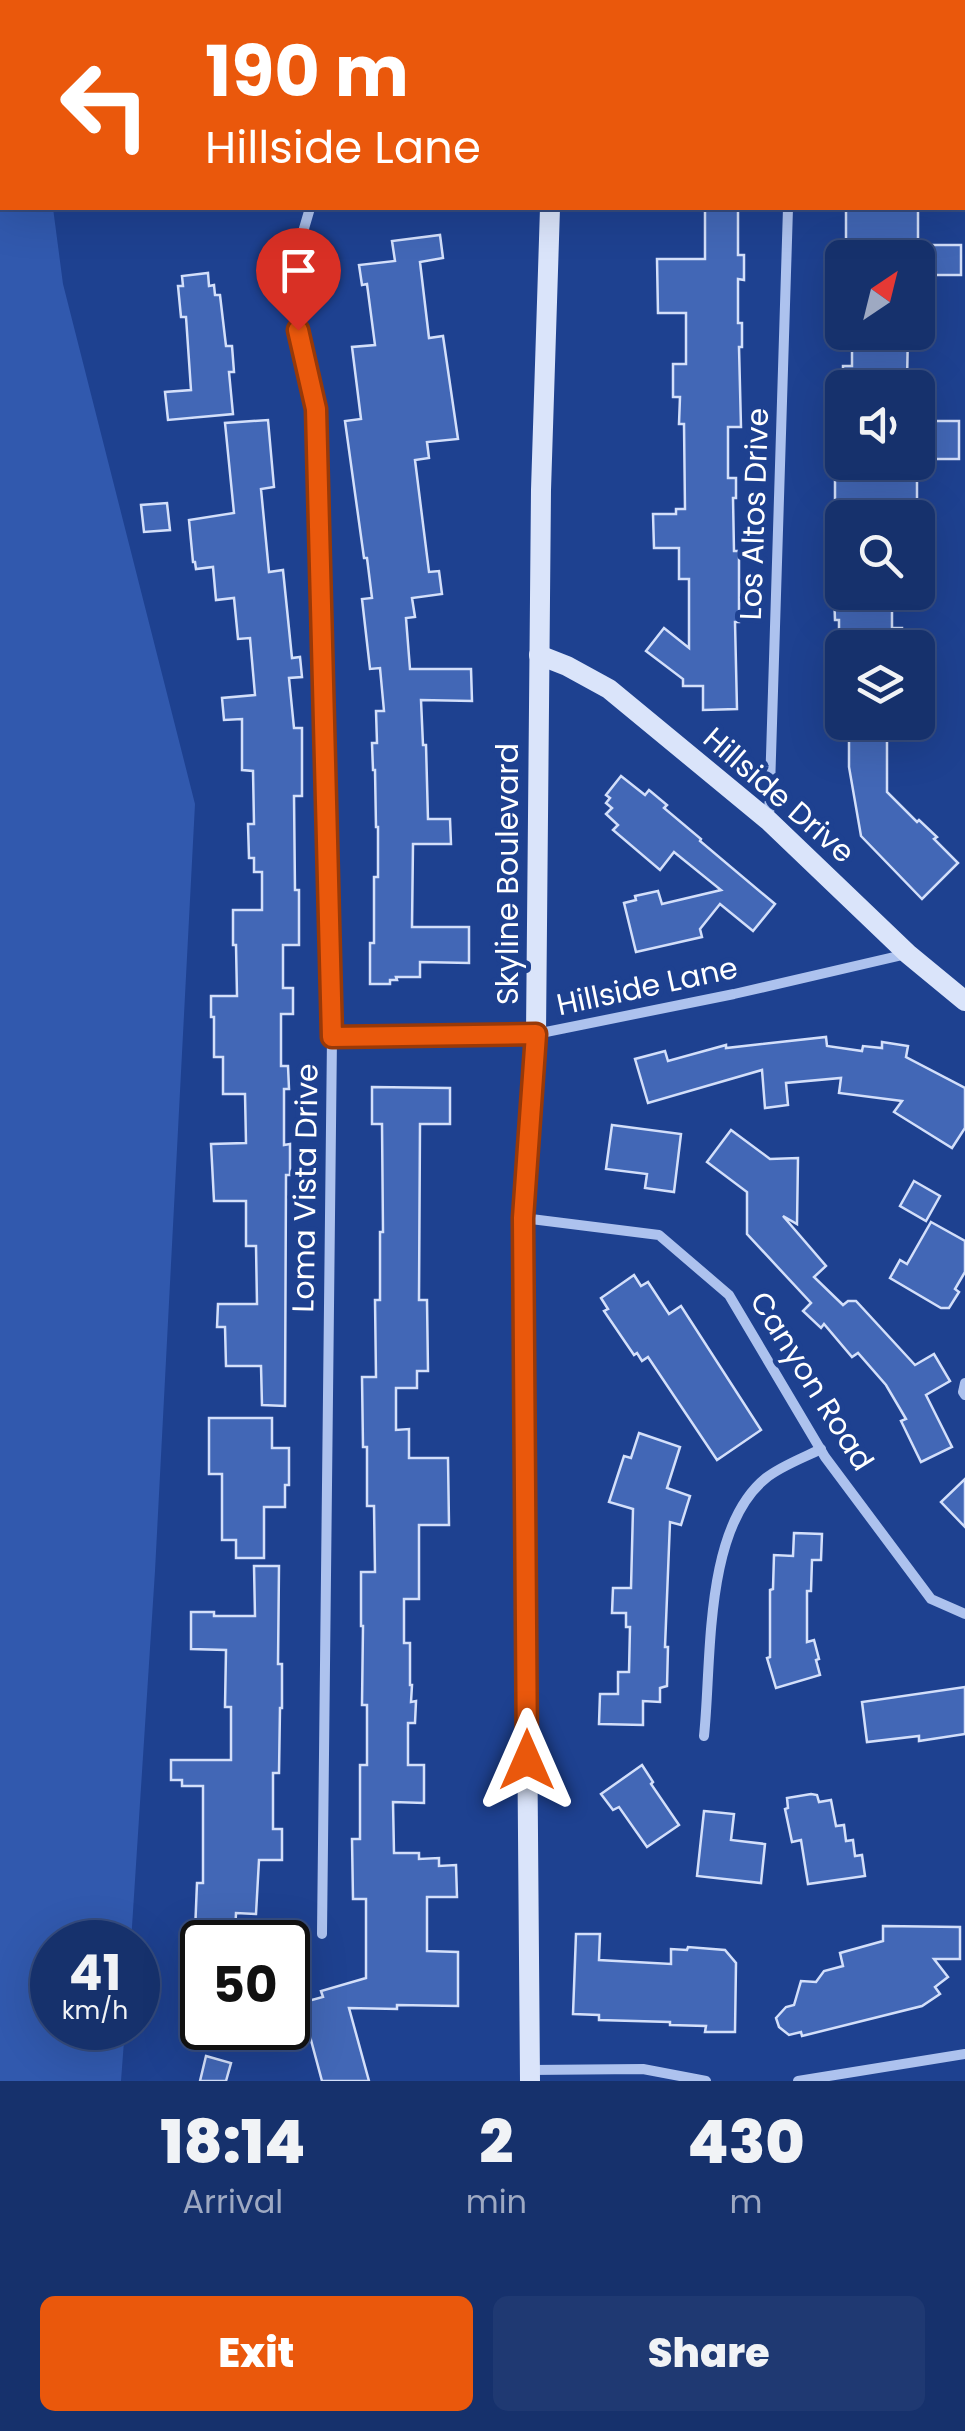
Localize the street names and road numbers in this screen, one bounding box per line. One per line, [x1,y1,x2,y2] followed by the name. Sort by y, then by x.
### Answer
[729,407,779,621] street label: Los Altos Drive
[694,717,864,873] street label: Hillside Drive
[486,743,529,1005] street label: Skyline Boulevard
[553,946,741,1026] street label: Hillside Lane
[281,1063,329,1313] street label: Loma Vista Drive
[740,1283,884,1479] street label: Canyon Road

